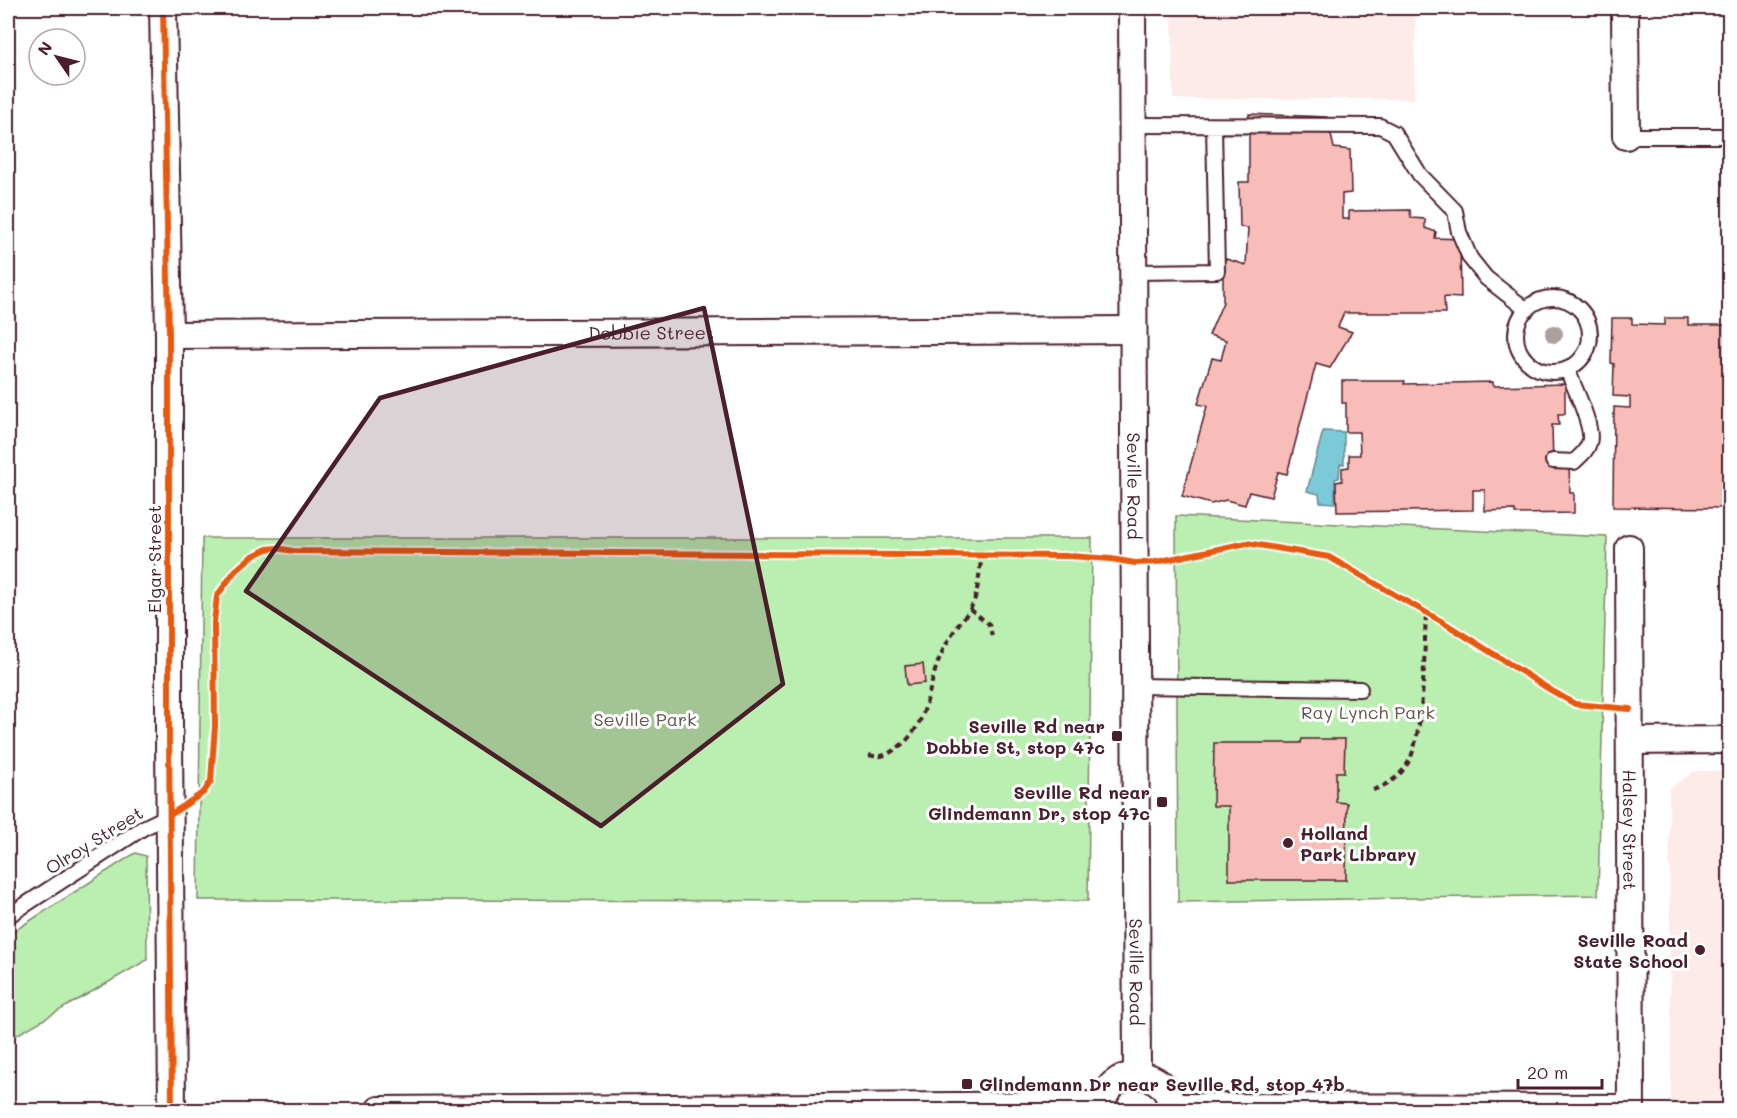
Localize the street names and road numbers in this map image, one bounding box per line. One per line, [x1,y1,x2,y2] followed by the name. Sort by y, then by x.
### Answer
[588,320,714,345] street label: Dobbie Street
[1122,432,1146,540] street label: Seville Road
[142,505,166,613] street label: Elgar Street
[1618,769,1642,891] street label: Halsey Street
[41,800,147,880] street label: Olroy Street
[1124,918,1149,1026] street label: Seville Road

